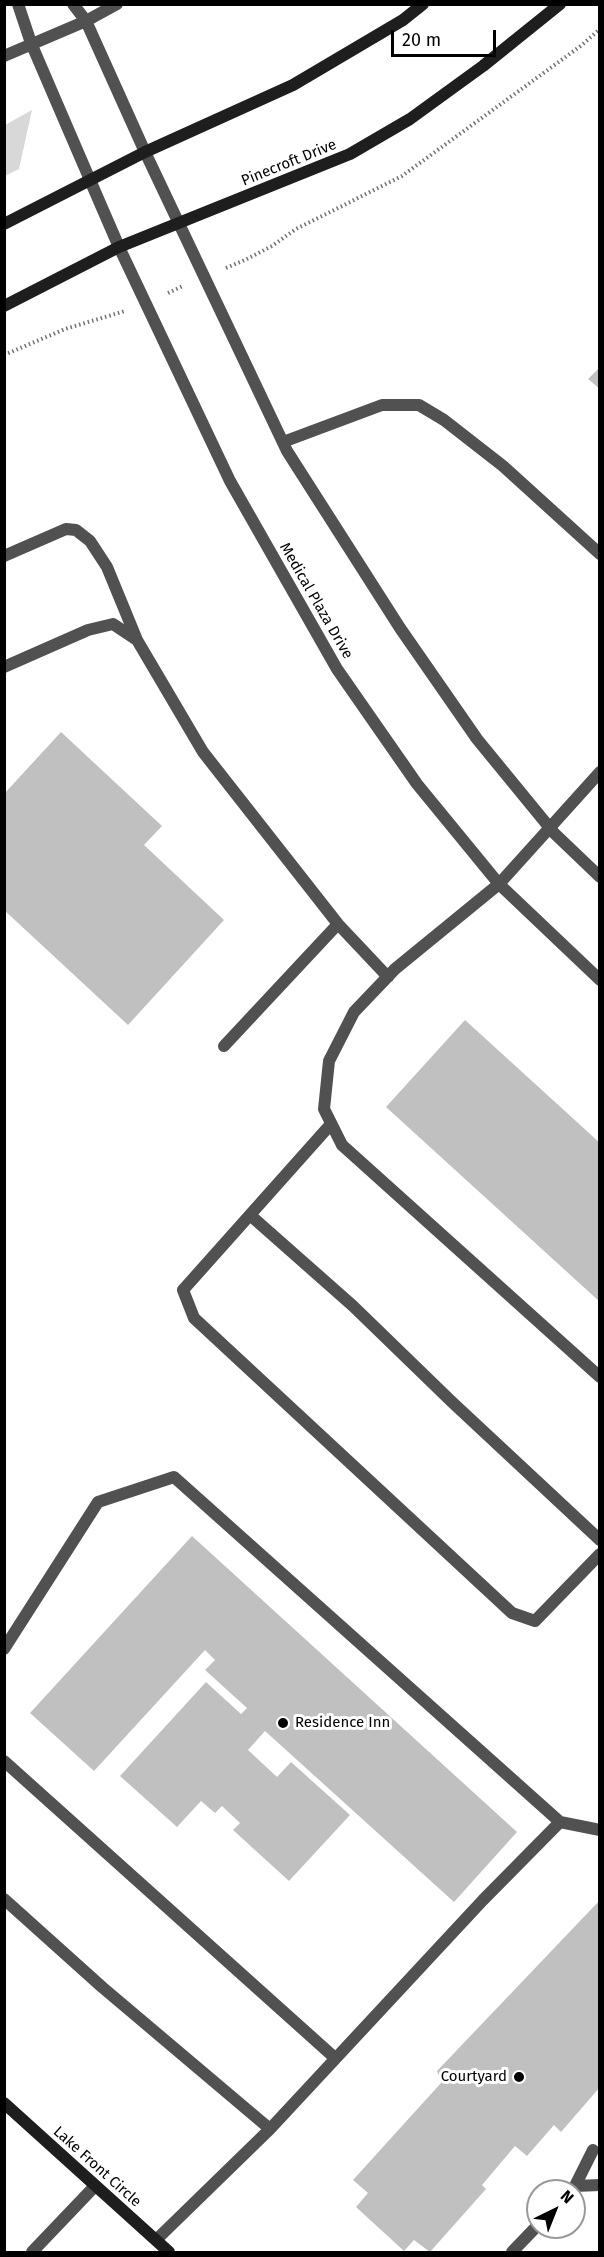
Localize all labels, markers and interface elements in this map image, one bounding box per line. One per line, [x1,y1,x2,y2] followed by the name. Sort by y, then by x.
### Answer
[394,18,499,56] scale bar
[402,29,441,51] text: 20 m
[239,136,339,190] street label: Pinecroft Drive
[275,540,357,662] street label: Medical Plaza Drive
[295,1714,390,1732] place label: Residence Inn
[276,1716,290,1730] marker: Residence Inn
[441,2068,507,2086] place label: Courtyard
[512,2070,526,2084] marker: Courtyard
[49,2123,145,2211] street label: Lake Front Circle
[526,2179,586,2239] north arrow
[557,2186,578,2207] text: N

